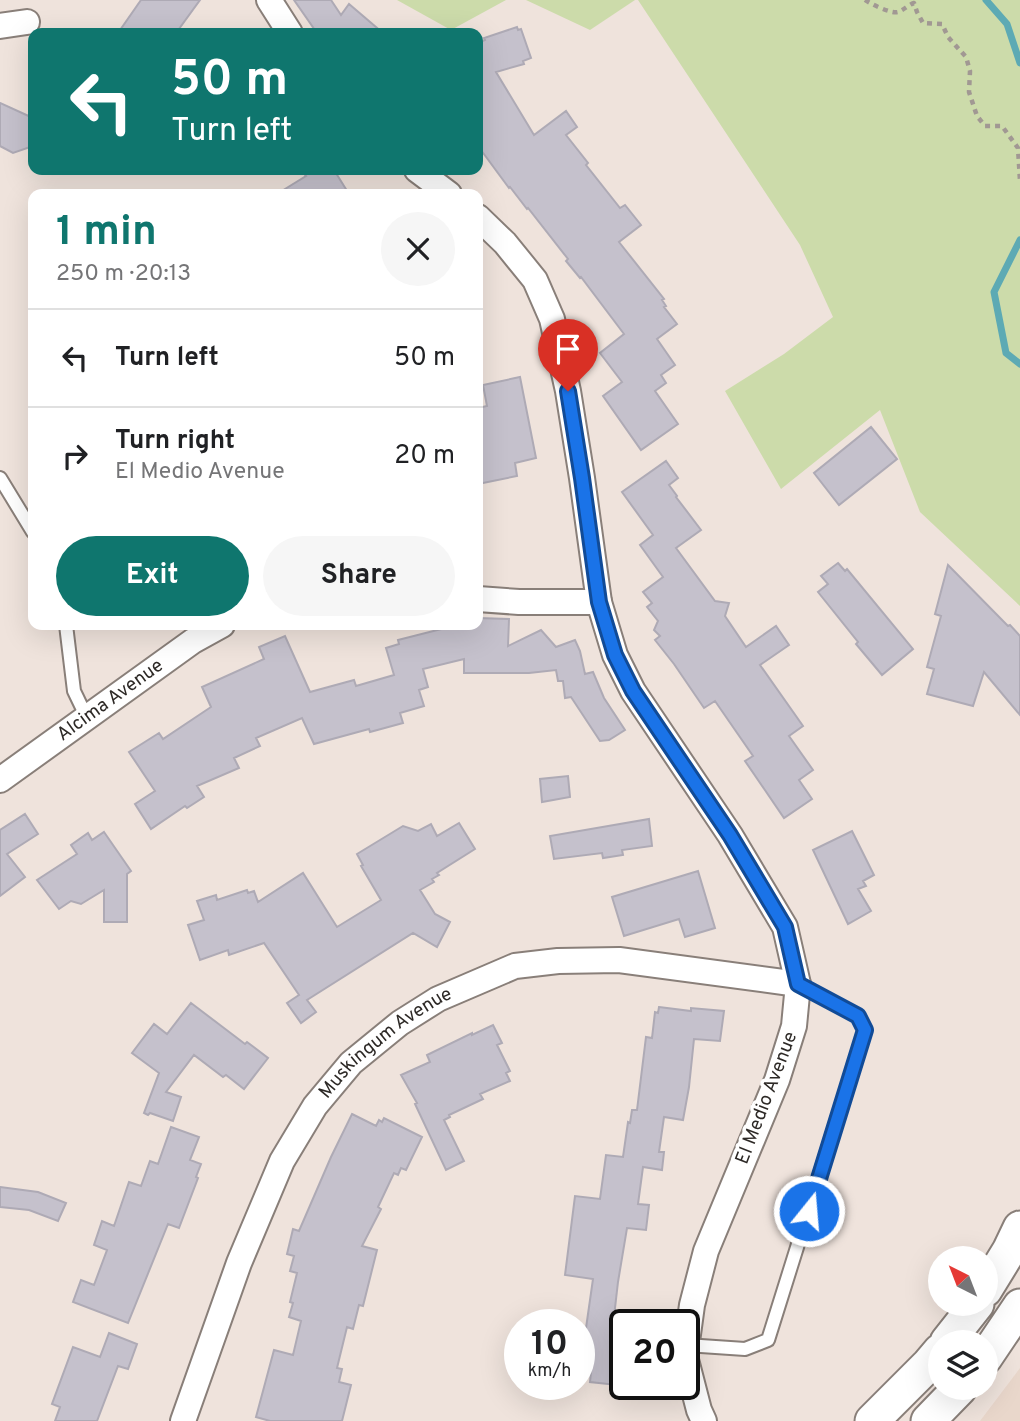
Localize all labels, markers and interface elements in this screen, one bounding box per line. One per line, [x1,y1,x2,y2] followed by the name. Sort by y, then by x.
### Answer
[171,51,288,113] text: 50 m
[56,56,147,147] icon: left
[171,112,292,152] text: Turn left
[56,207,157,260] text: 1 min
[381,212,455,286] button: close
[56,260,191,289] text: 250 m · 20:13
[538,319,598,391] pin
[549,330,587,368] icon: arrive
[56,339,94,377] icon: left
[115,342,219,375] text: Turn left
[394,342,455,375] text: 50 m
[115,425,235,458] text: Turn right
[56,437,94,475] icon: right
[394,440,455,473] text: 20 m
[115,458,285,487] text: El Medio Avenue
[56,536,249,616] button: Exit
[263,536,455,616] button: Share
[52,654,168,747] street label: Alcima Avenue
[314,982,456,1104] street label: Muskingum Avenue
[731,1028,803,1168] street label: El Medio Avenue
[772,1174,846,1248] position arrow
[928,1246,998,1316] north arrow
[928,1246,998,1400] map controls
[609,1309,700,1400] speed limit sign: 20
[531,1323,568,1367] text: 10
[928,1330,998,1400] button: layers
[528,1360,571,1383] text: km/h

